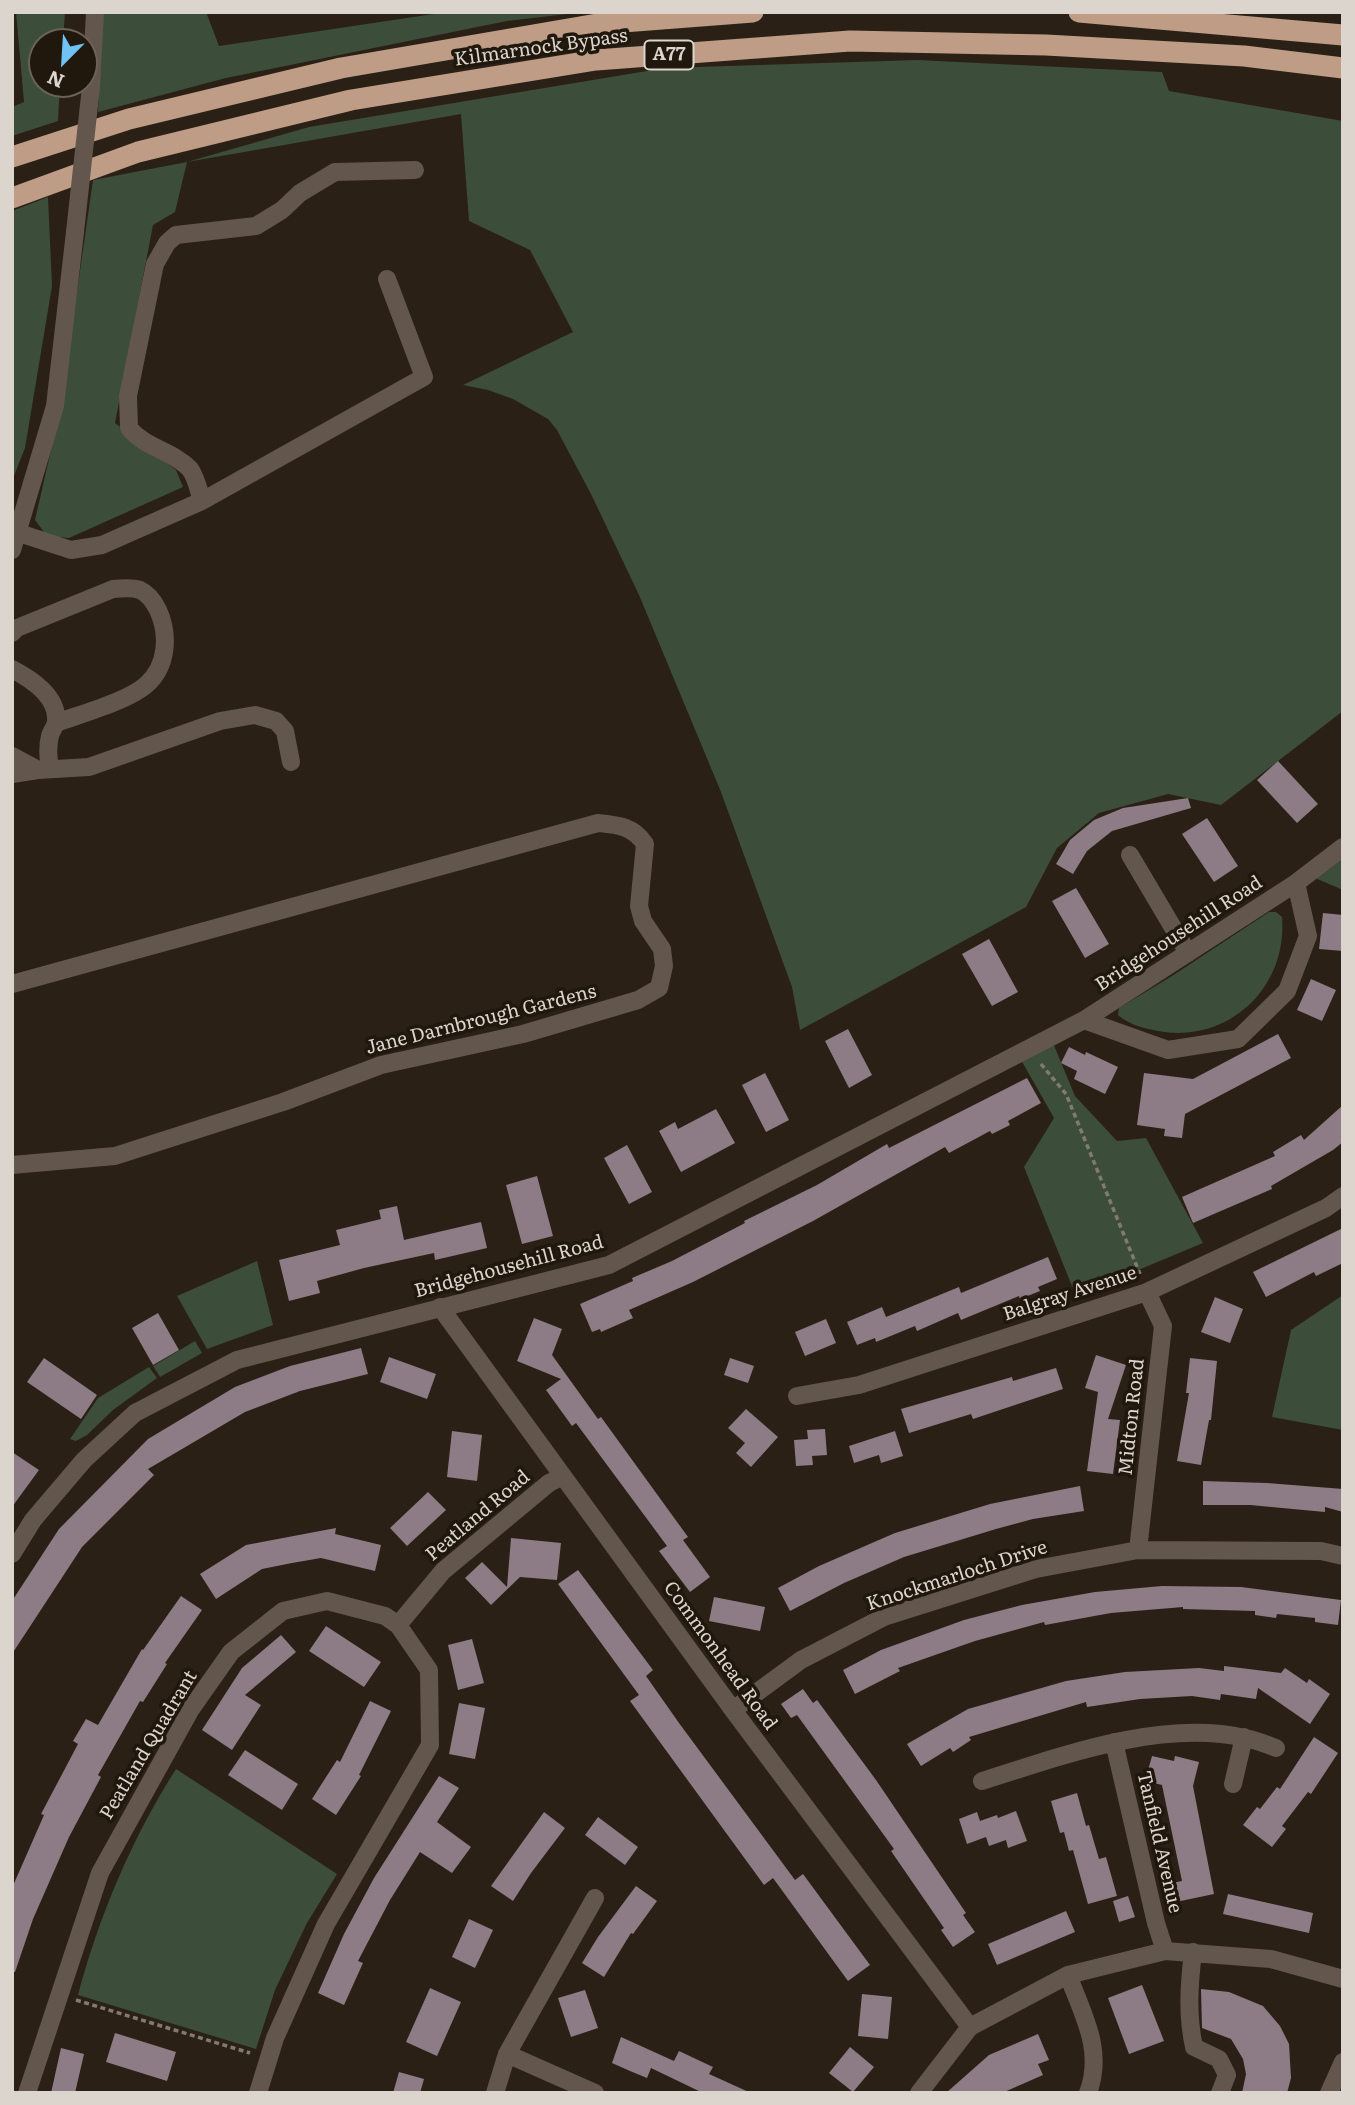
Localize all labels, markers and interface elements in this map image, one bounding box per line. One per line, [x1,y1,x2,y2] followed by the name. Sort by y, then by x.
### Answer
[453,25,629,71] street label: Kilmarnock Bypass
[28,28,98,98] north arrow
[644,40,694,70] road number: A77
[42,64,68,96] text: N
[1091,871,1267,997] street label: Bridgehousehill Road
[363,980,599,1060] street label: Jane Darnbrough Gardens
[412,1231,606,1303] street label: Bridgehousehill Road
[1000,1262,1140,1326] street label: Balgray Avenue
[1115,1357,1149,1477] street label: Midton Road
[421,1466,535,1566] street label: Peatland Road
[864,1536,1050,1616] street label: Knockmarloch Drive
[658,1577,782,1735] street label: Commonhead Road
[95,1666,203,1824] street label: Peatland Quadrant
[1132,1769,1186,1915] street label: Tanfield Avenue

